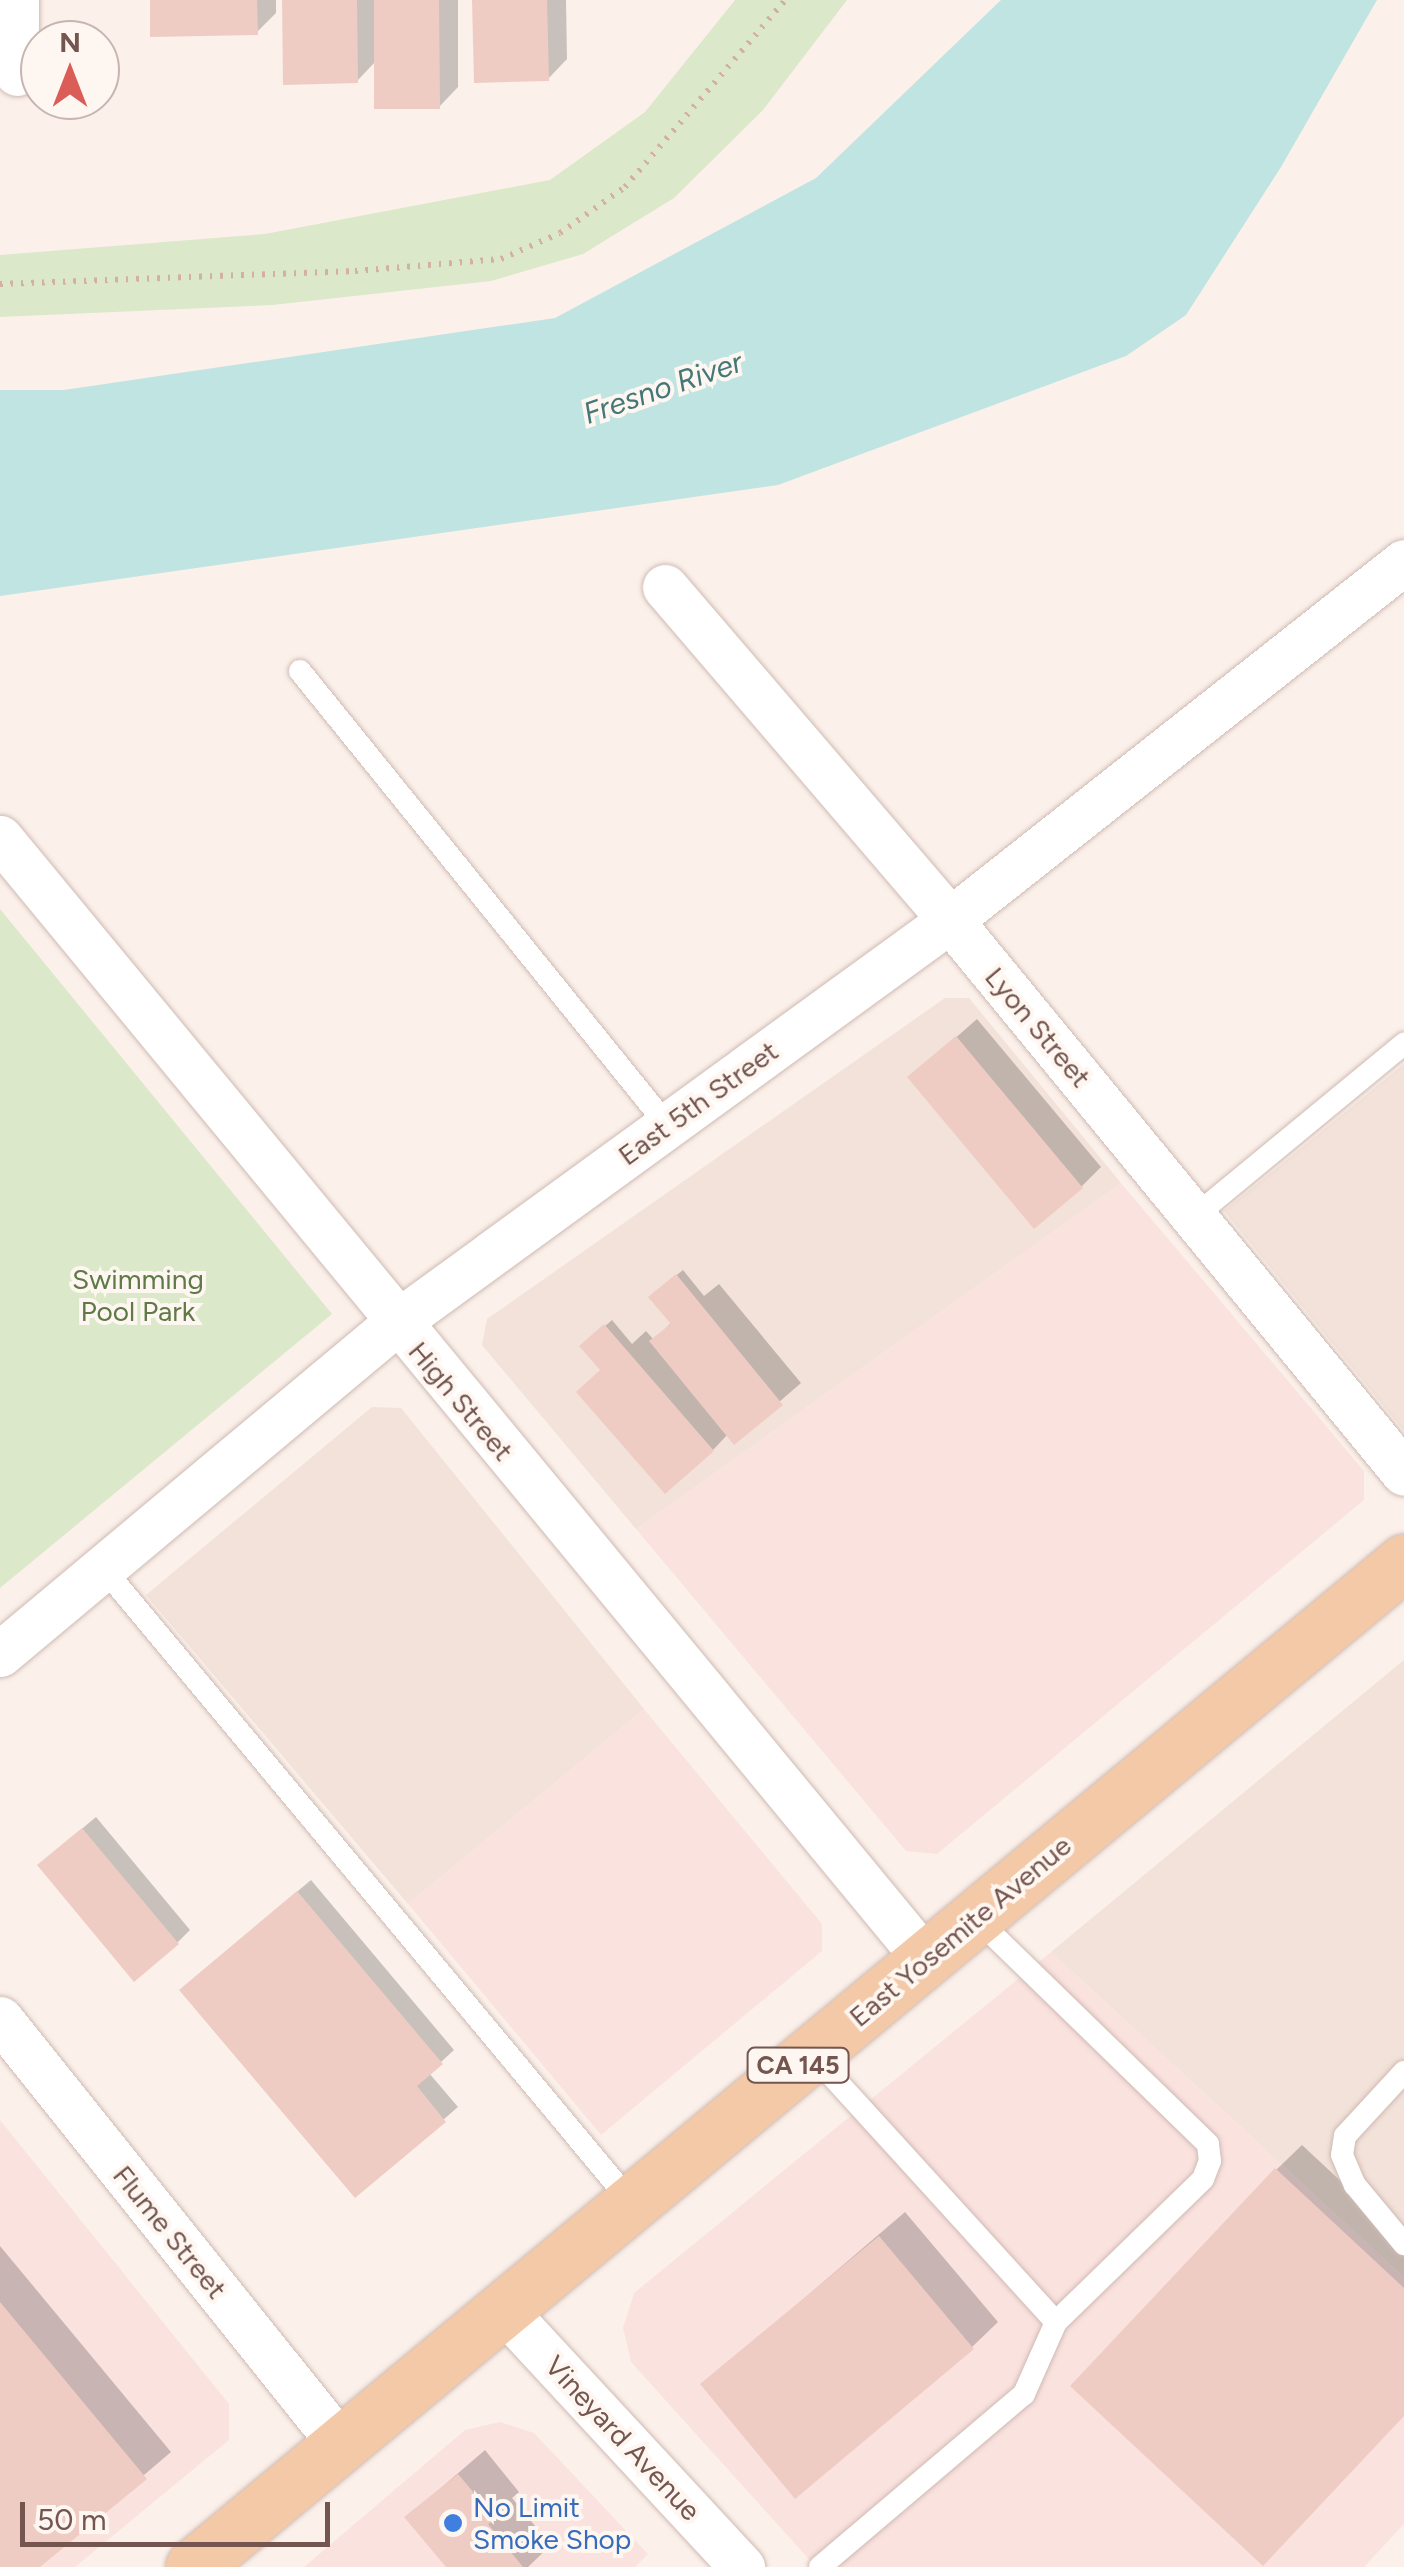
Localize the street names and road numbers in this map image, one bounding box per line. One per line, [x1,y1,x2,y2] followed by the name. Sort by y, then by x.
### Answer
[978,960,1098,1094] street label: Lyon Street
[612,1034,784,1172] street label: East 5th Street
[402,1335,520,1467] street label: High Street
[842,1828,1078,2034] street label: East Yosemite Avenue
[746,2045,850,2085] road number: CA 145
[106,2159,234,2305] street label: Flume Street
[538,2349,708,2527] street label: Vineyard Avenue

